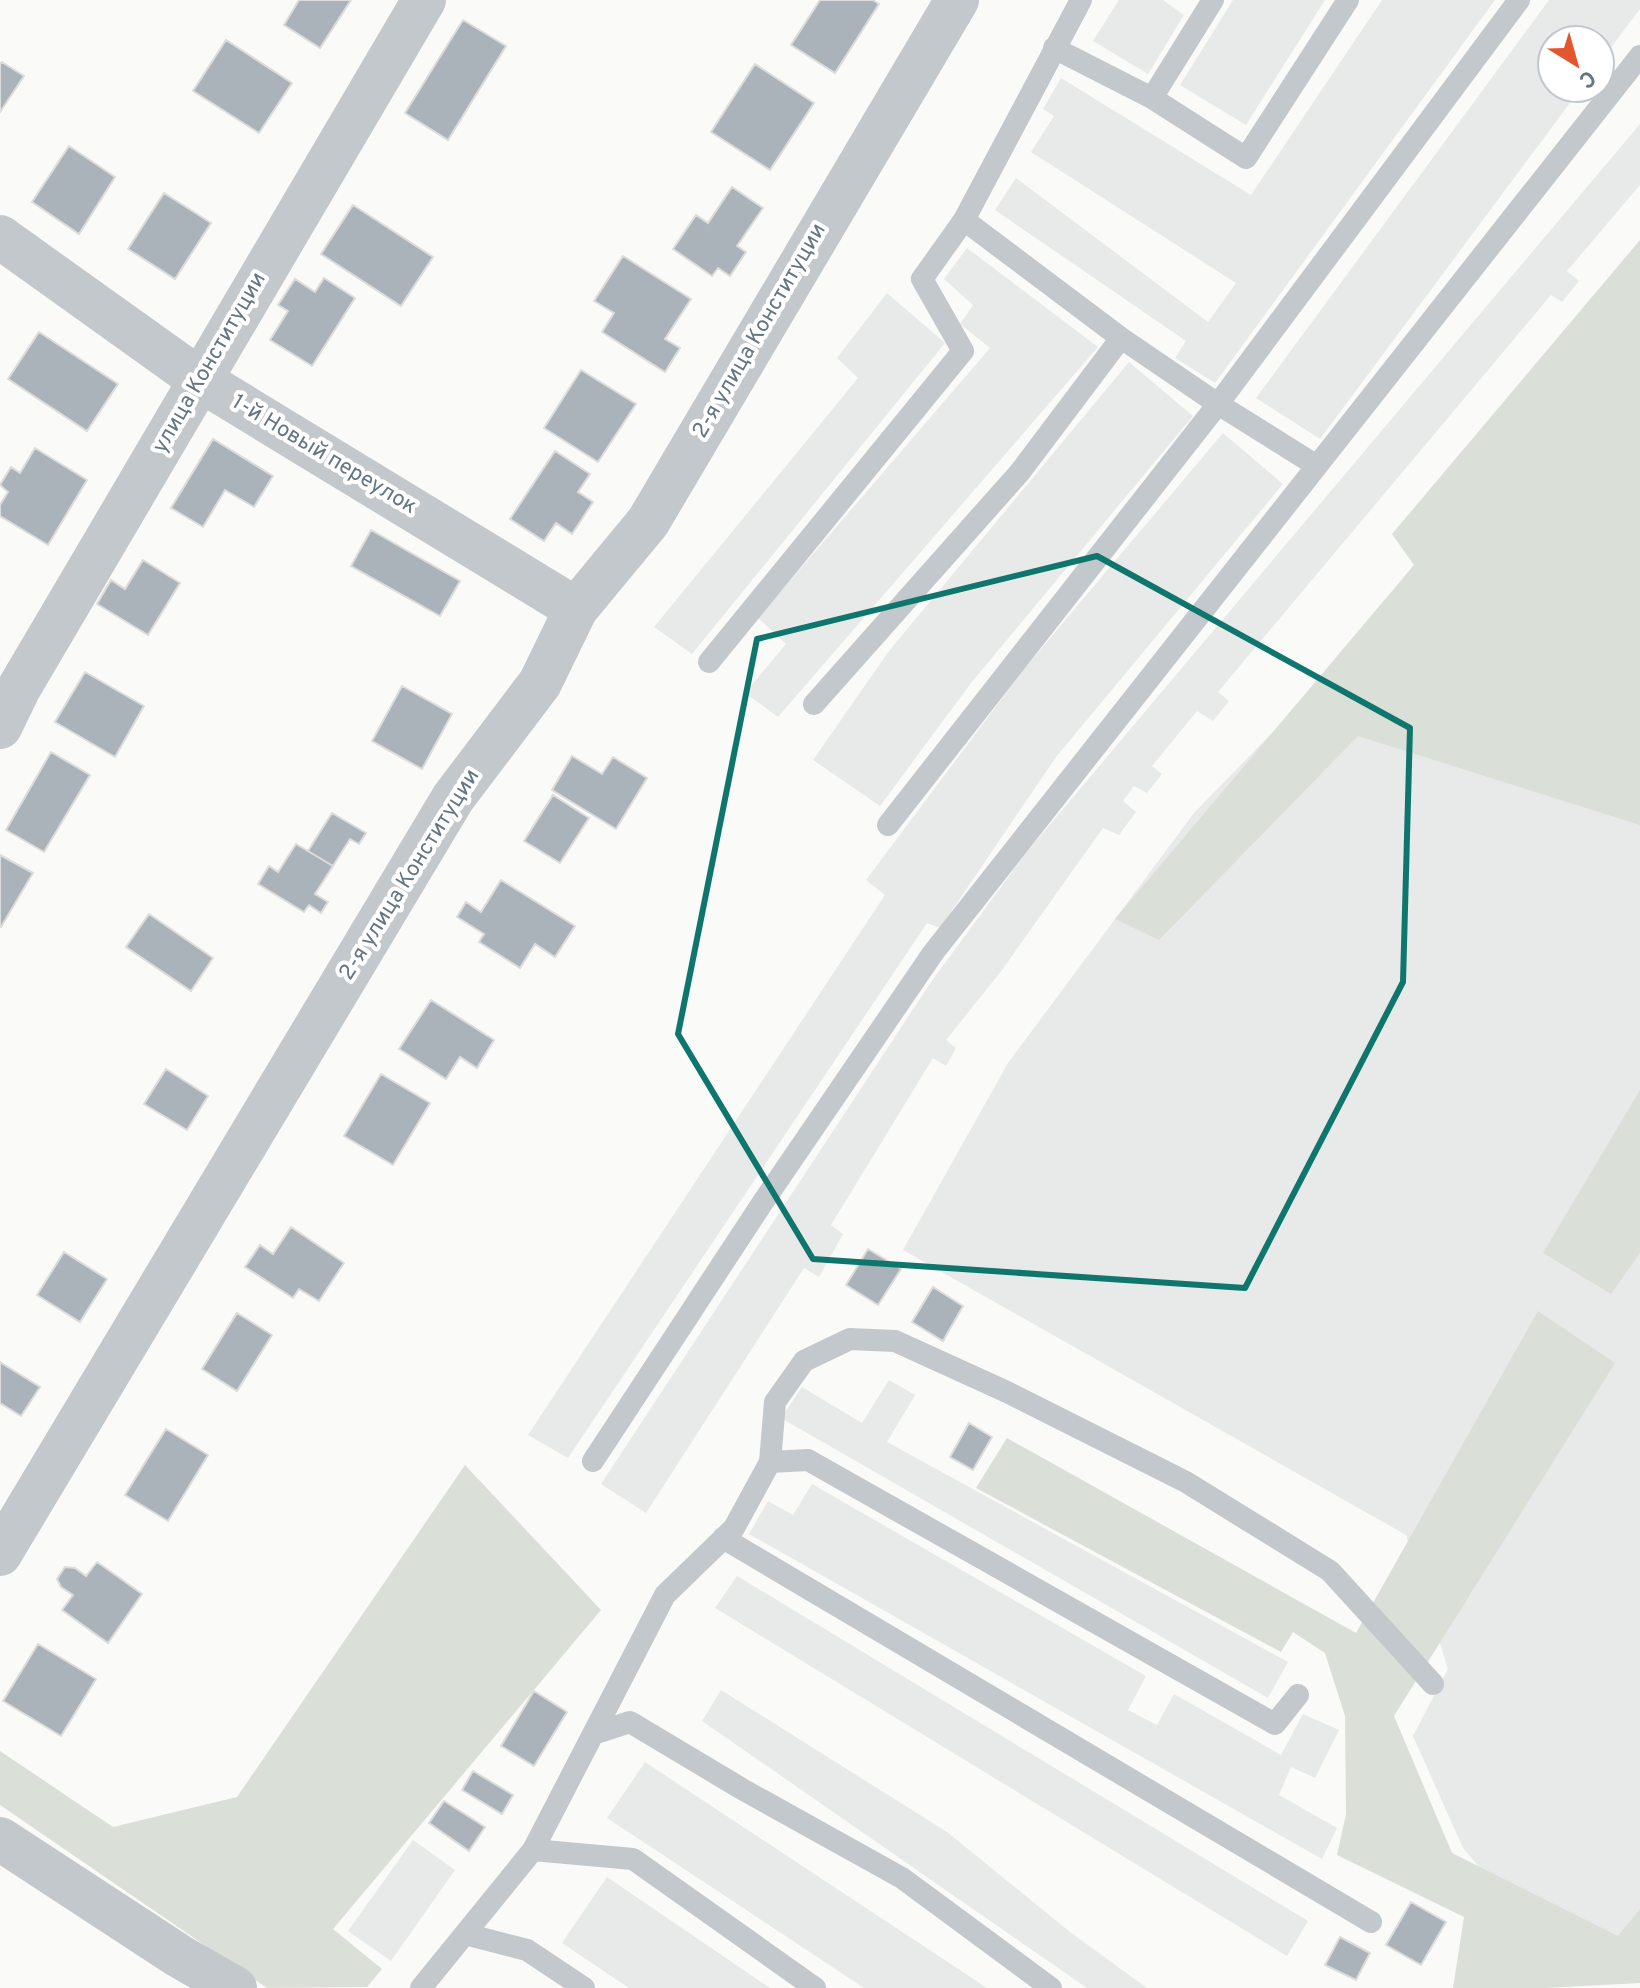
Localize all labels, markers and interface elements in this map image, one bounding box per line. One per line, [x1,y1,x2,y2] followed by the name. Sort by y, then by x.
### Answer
[1536,24,1616,104] north arrow
[1573,63,1600,93] text: С
[687,219,833,443] street label: 2-я улица Конституции
[147,268,273,458] street label: улица Конституции
[227,389,421,521] street label: 1-й Новый переулок
[334,765,486,985] street label: 2-я улица Конституции

